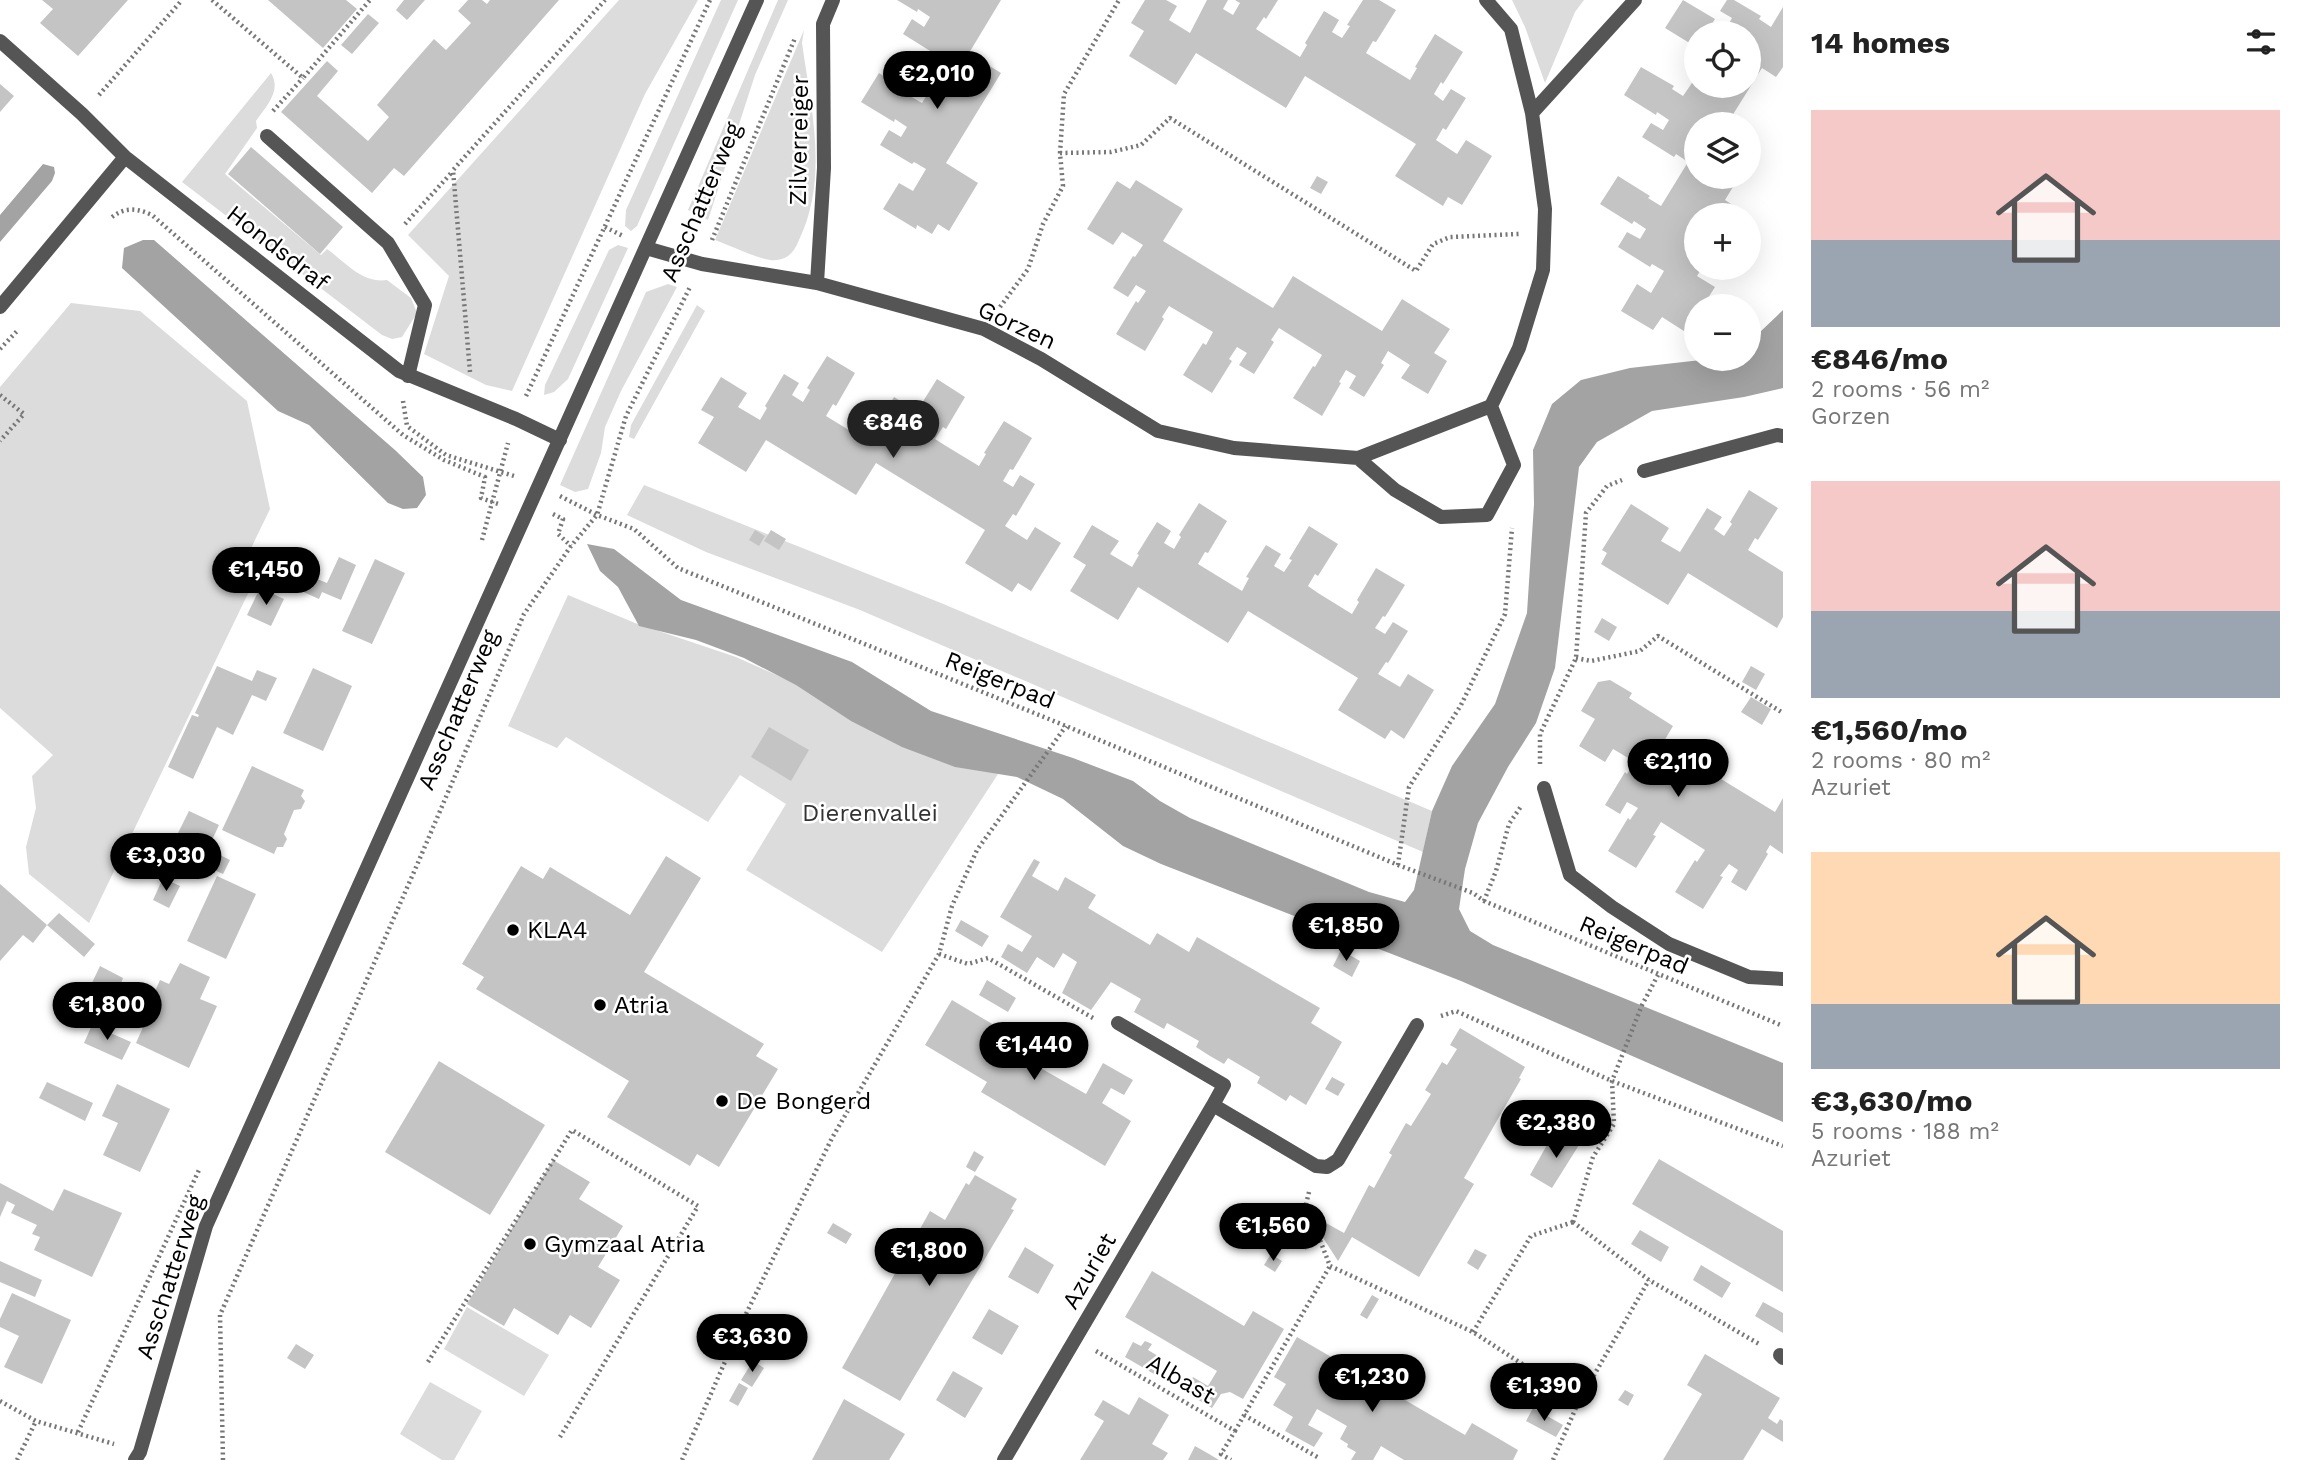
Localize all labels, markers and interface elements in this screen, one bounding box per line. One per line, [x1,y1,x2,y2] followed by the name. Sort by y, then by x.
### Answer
[1684,21,1761,371] map controls
[1684,21,1761,98] button: locate
[2242,23,2280,61] icon: filters
[1811,25,1950,60] text: 14 homes
[880,52,994,111] pin: €2,010
[899,60,975,87] text: €2,010
[784,74,814,206] street label: Zilverreiger
[1684,112,1761,189] button: layers
[655,118,747,286] street label: Asschatterweg
[1983,155,2109,281] icon: home
[221,199,335,297] street label: Hondsdraf
[1684,203,1761,280] button: +
[1684,294,1761,371] button: −
[974,295,1060,355] street label: Gorzen
[1811,341,1948,376] text: €846/mo
[1811,376,1989,403] text: 2 rooms · 56 m²
[852,400,934,460] pin: €846
[1811,403,1890,430] text: Gorzen
[863,409,923,436] text: €846
[1983,526,2109,652] icon: home
[209,548,323,607] pin: €1,450
[228,556,304,583] text: €1,450
[412,626,504,794] street label: Asschatterweg
[941,645,1059,715] street label: Reigerpad
[1811,712,1968,747] text: €1,560/mo
[1621,740,1735,799] pin: €2,110
[1811,747,1990,774] text: 2 rooms · 80 m²
[1644,748,1712,775] text: €2,110
[1811,774,1891,801] text: Azuriet
[802,799,938,827] park label: Dierenvallei
[109,834,223,893] pin: €3,030
[126,842,206,869] text: €3,030
[1983,897,2109,1023] icon: home
[1289,904,1403,963] pin: €1,850
[1575,909,1693,981] street label: Reigerpad
[1308,912,1384,939] text: €1,850
[527,916,588,944] place label: KLA4
[505,922,521,938] marker: KLA4
[50,982,164,1042] pin: €1,800
[69,991,145,1018] text: €1,800
[614,991,669,1019] place label: Atria
[592,997,608,1013] marker: Atria
[977,1023,1091,1082] pin: €1,440
[995,1031,1073,1058] text: €1,440
[1811,1083,1972,1118] text: €3,630/mo
[736,1087,871,1115] place label: De Bongerd
[714,1093,730,1109] marker: De Bongerd
[1499,1100,1613,1160] pin: €2,380
[1516,1109,1596,1136] text: €2,380
[1811,1118,1999,1145] text: 5 rooms · 188 m²
[1811,1145,1891,1172] text: Azuriet
[130,1191,210,1363] street label: Asschatterweg
[1216,1204,1330,1263] pin: €1,560
[1235,1212,1311,1239] text: €1,560
[872,1228,986,1288] pin: €1,800
[1056,1228,1122,1314] street label: Azuriet
[544,1230,705,1258] place label: Gymzaal Atria
[522,1236,538,1252] marker: Gymzaal Atria
[891,1237,967,1264] text: €1,800
[695,1314,809,1374] pin: €3,630
[713,1323,791,1350] text: €3,630
[1142,1348,1220,1410] street label: Albast
[1315,1354,1429,1414] pin: €1,230
[1335,1363,1409,1390] text: €1,230
[1487,1364,1601,1423] pin: €1,390
[1506,1372,1582,1399] text: €1,390

